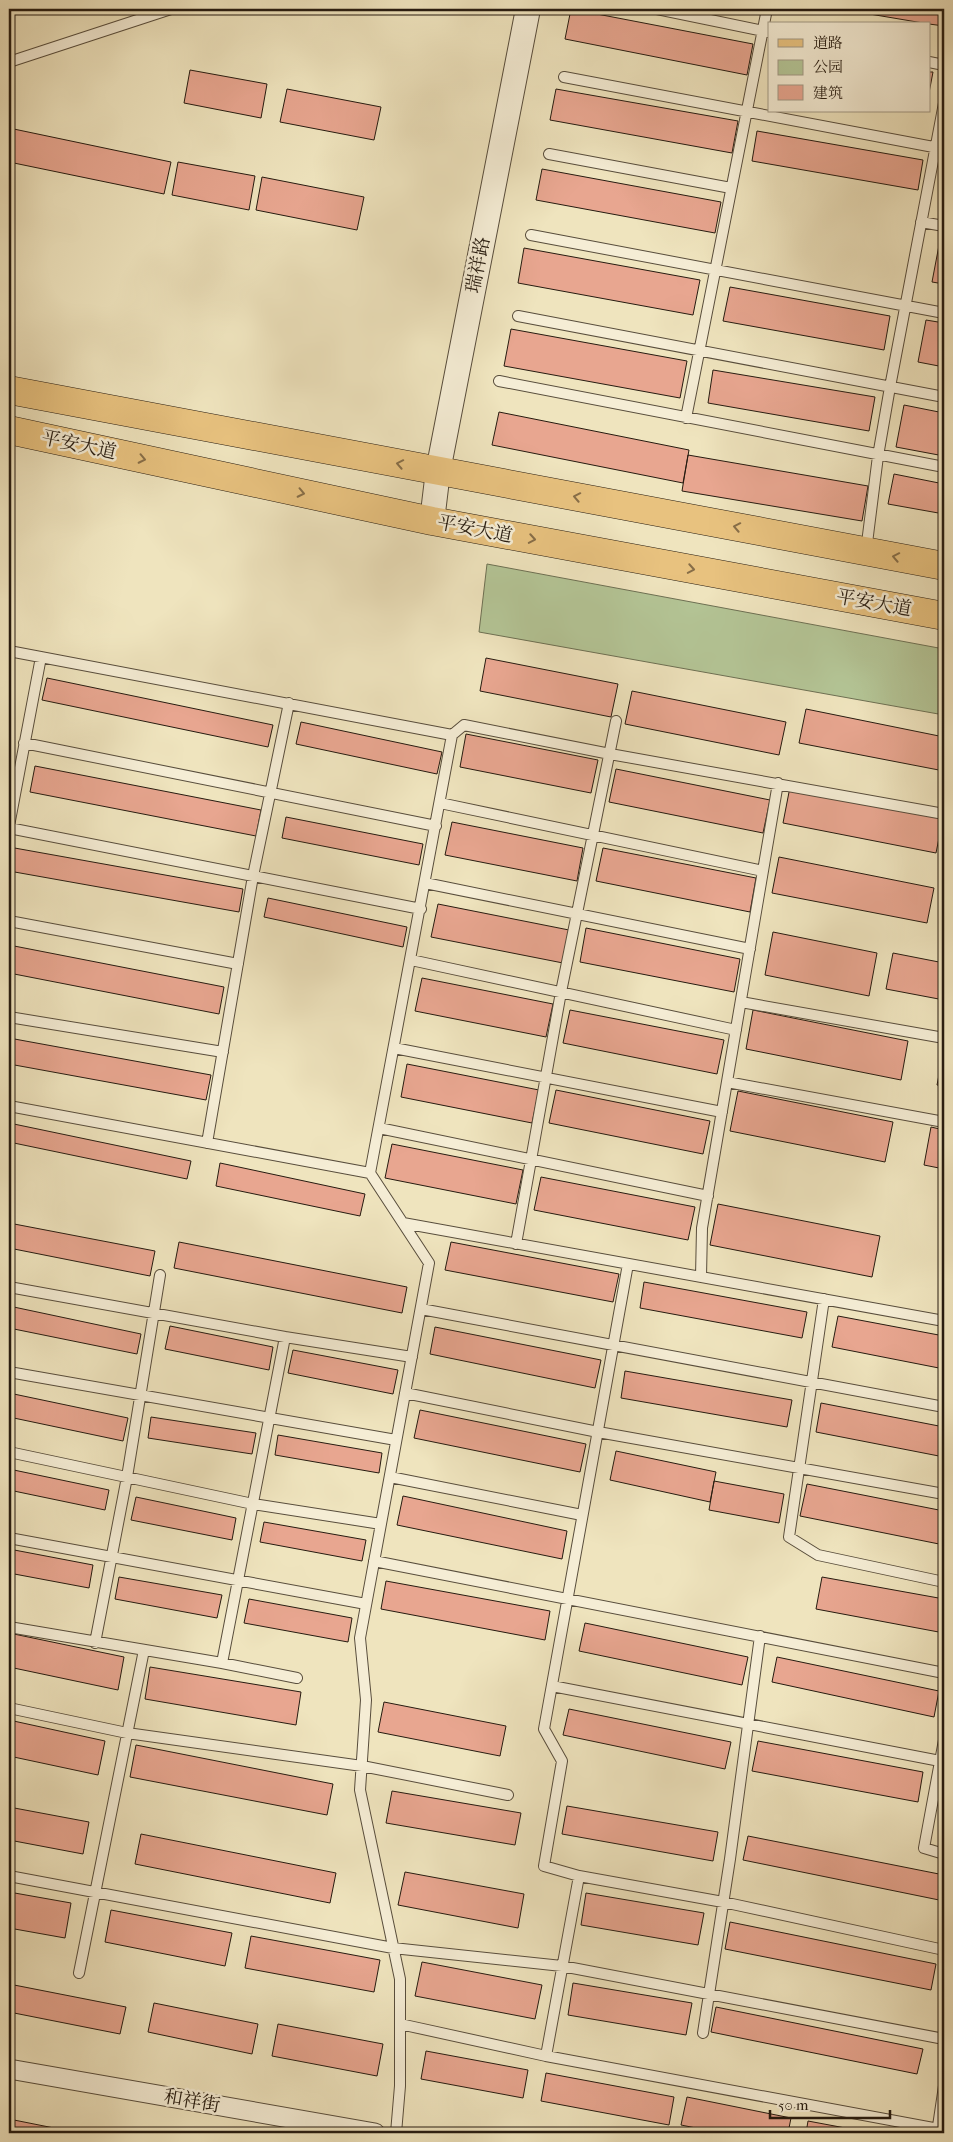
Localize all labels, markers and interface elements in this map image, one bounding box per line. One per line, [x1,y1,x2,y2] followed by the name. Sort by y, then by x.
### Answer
[768,22,930,112] legend
[813,34,843,52] text: 道路
[813,58,843,76] text: 公园
[813,84,843,102] text: 建筑
[462,235,494,295] street label: 瑞祥路
[40,426,118,464] street label: 平安大道
[138,453,146,464] one-way arrow
[396,459,404,469] one-way arrow
[296,487,305,498] one-way arrow
[573,492,581,502] one-way arrow
[436,511,514,547] street label: 平安大道
[732,522,741,532] one-way arrow
[527,534,536,544] one-way arrow
[892,552,901,563] one-way arrow
[687,563,696,574] one-way arrow
[835,586,913,620] street label: 平安大道
[162,2085,222,2117] street label: 和祥街
[770,2087,890,2119] scale bar
[778,2096,809,2114] text: 50 m

